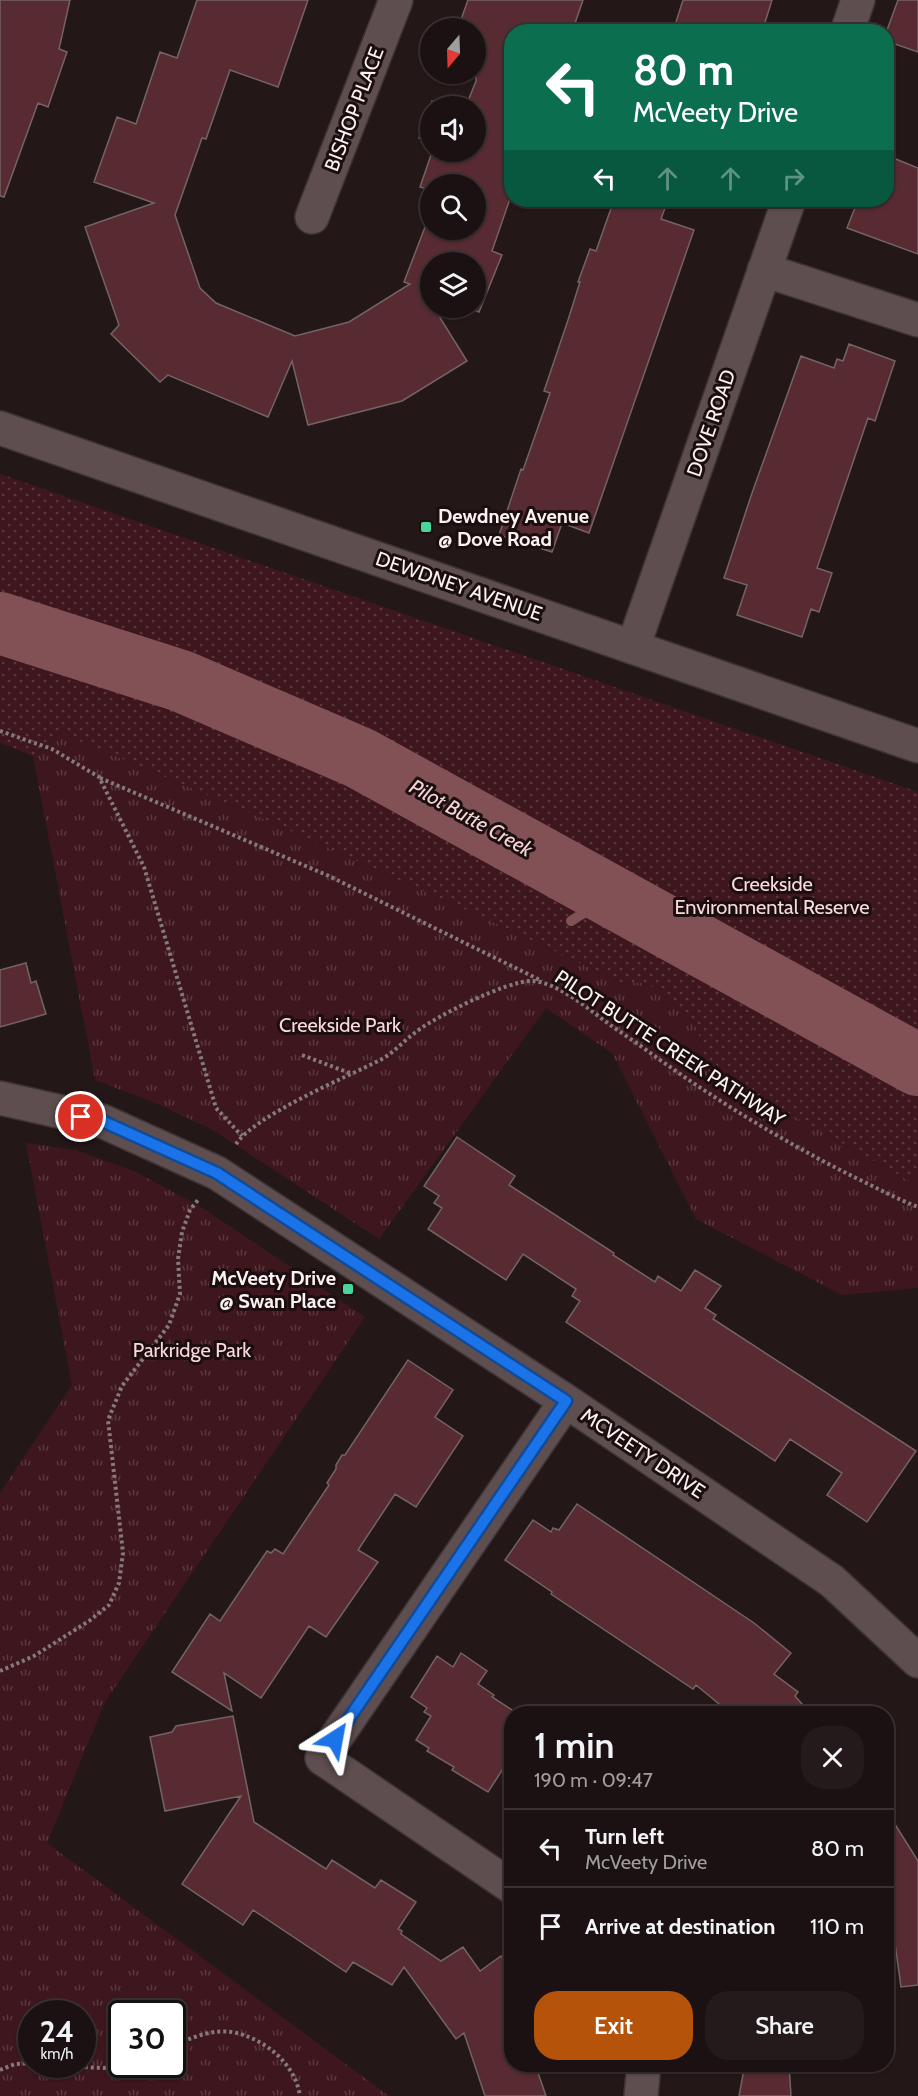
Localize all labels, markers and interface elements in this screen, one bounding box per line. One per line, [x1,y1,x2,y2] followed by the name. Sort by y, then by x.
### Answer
[420,18,486,84] north arrow
[420,18,486,318] map controls
[319,43,389,175] street label: BISHOP PLACE
[633,44,734,96] text: 80 m
[534,48,612,126] icon: left
[420,96,486,162] button: sound
[633,96,798,129] text: McVeety Drive
[588,162,621,195] icon: left
[651,162,684,195] icon: ahead
[714,162,747,195] icon: ahead
[777,162,810,195] icon: right
[420,174,486,240] button: search
[420,252,486,318] button: layers
[681,366,741,480] street label: DOVE ROAD
[438,504,589,551] place label: Dewdney Avenue @ Dove Road
[419,520,433,534] marker: Dewdney Avenue @ Dove Road
[373,546,545,626] street label: DEWDNEY AVENUE
[405,773,538,862] water label: Pilot Butte Creek
[674,872,870,919] park label: Creekside Environmental Reserve
[551,965,790,1132] street label: PILOT BUTTE CREEK PATHWAY
[279,1013,401,1037] park label: Creekside Park
[55,1091,106,1142] pin
[64,1100,97,1133] icon: arrive
[211,1266,336,1313] place label: McVeety Drive @ Swan Place
[341,1282,355,1296] marker: McVeety Drive @ Swan Place
[133,1338,251,1362] park label: Parkridge Park
[576,1403,710,1503] street label: MCVEETY DRIVE
[303,1707,367,1771] position arrow
[534,1723,614,1767] text: 1 min
[801,1726,864,1789] button: close
[534,1768,653,1792] text: 190 m · 09:47
[585,1823,664,1850] text: Turn left
[534,1832,567,1865] icon: left
[811,1835,864,1862] text: 80 m
[585,1850,707,1874] text: McVeety Drive
[534,1910,567,1943] icon: arrive
[585,1913,775,1940] text: Arrive at destination
[810,1913,864,1940] text: 110 m
[534,1991,693,2060] button: Exit
[705,1991,864,2060] button: Share
[108,2000,186,2078] speed limit sign: 30
[40,2013,74,2050] text: 24
[41,2045,73,2063] text: km/h

